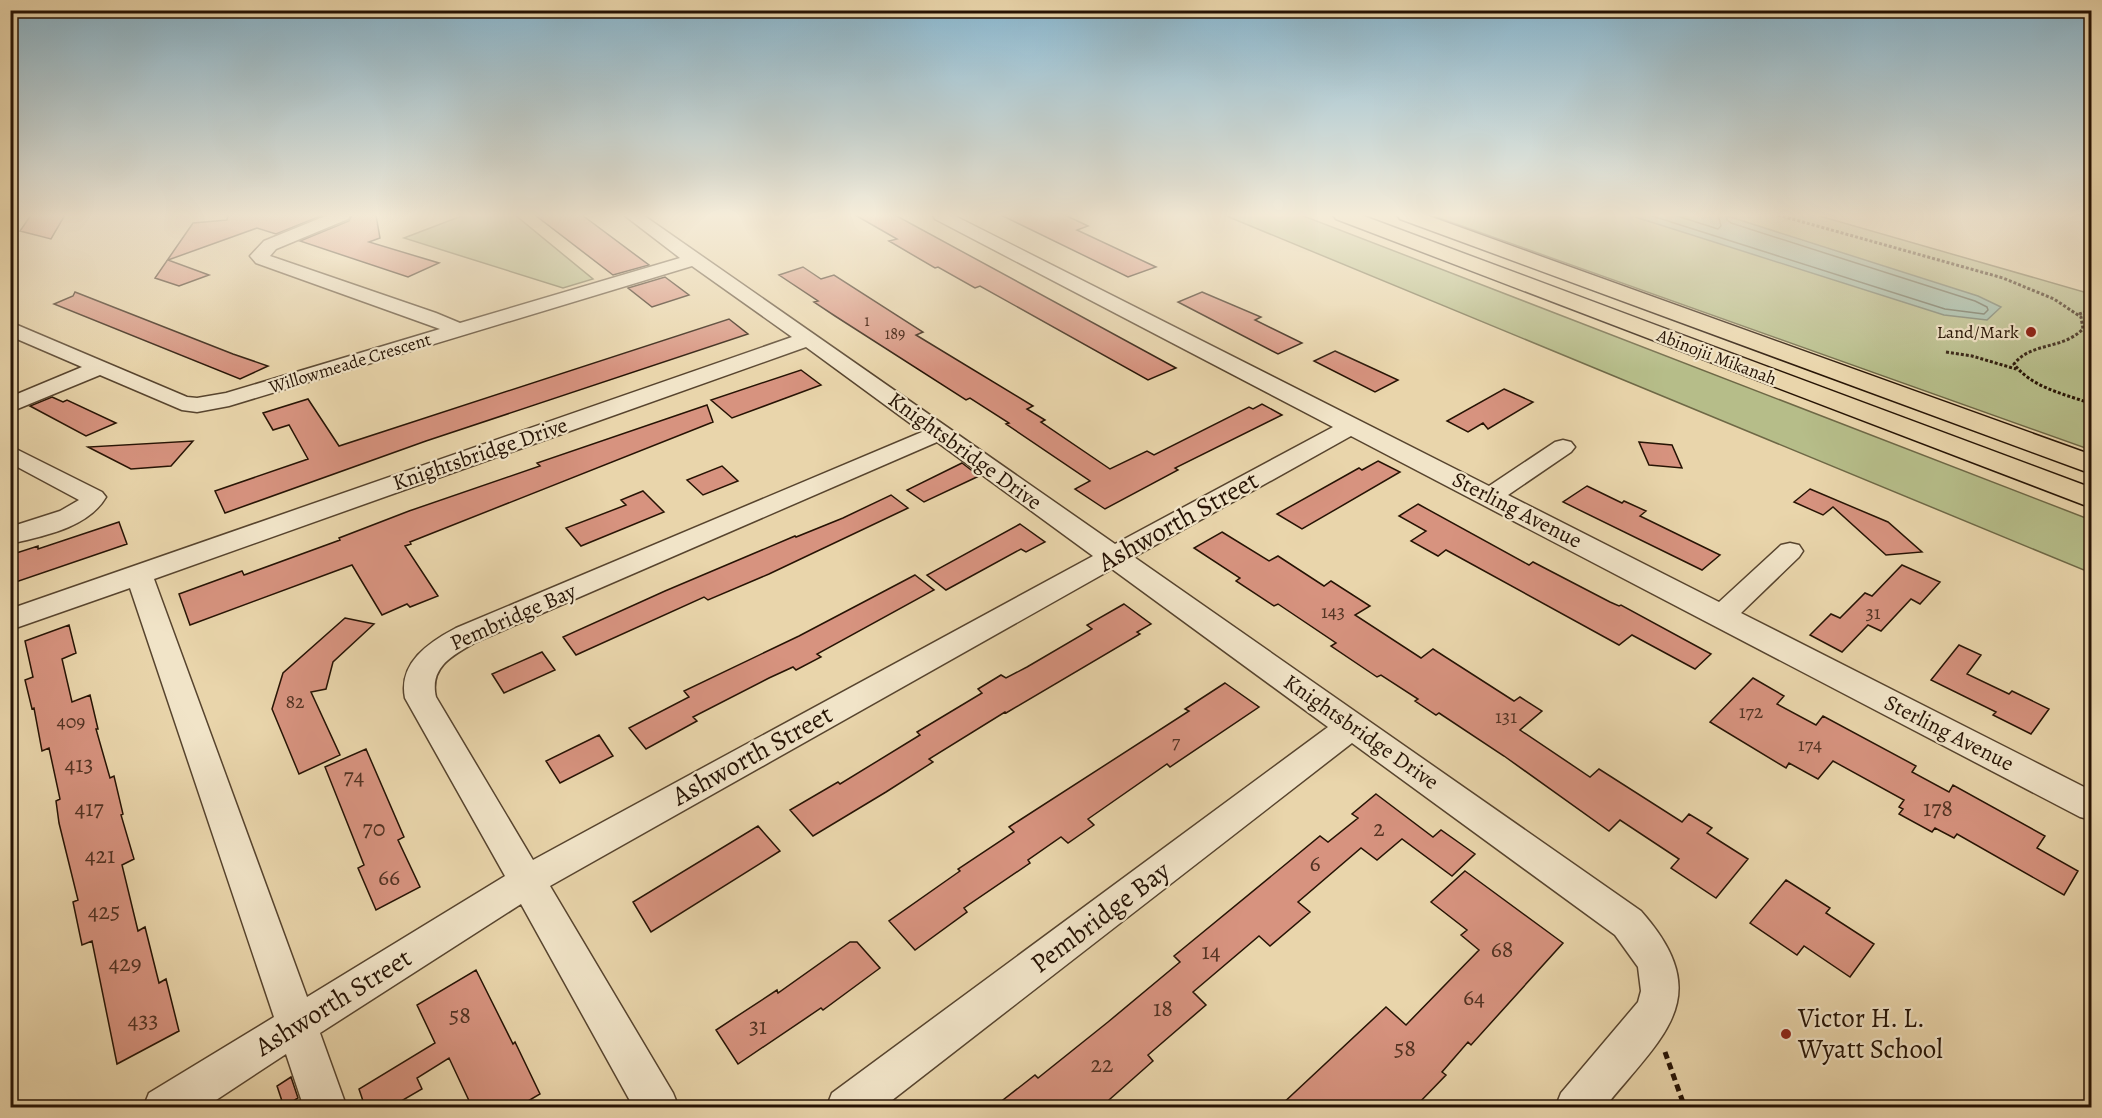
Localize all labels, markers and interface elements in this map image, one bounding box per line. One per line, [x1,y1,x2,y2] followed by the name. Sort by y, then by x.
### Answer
[864,310,870,332] house number: 1
[1937,320,2019,344] place label: Land/Mark
[885,323,905,345] house number: 189
[1653,323,1781,391] street label: Abinojii Mikanah
[2024,325,2038,339] marker: Land/Mark
[265,327,434,399] street label: Willowmeade Crescent
[882,385,1048,517] street label: Knightsbridge Drive
[389,410,571,498] street label: Knightsbridge Drive
[1091,462,1265,580] street label: Ashworth Street
[1447,464,1587,556] street label: Sterling Avenue
[445,576,581,658] street label: Pembridge Bay
[1321,598,1345,625] house number: 143
[1865,599,1881,626] house number: 31
[1277,667,1445,797] street label: Knightsbridge Drive
[1879,687,2019,779] street label: Sterling Avenue
[285,688,305,715] house number: 82
[665,696,839,814] street label: Ashworth Street
[1739,698,1764,725] house number: 172
[1495,703,1517,730] house number: 131
[57,708,85,735] house number: 409
[1172,728,1181,755] house number: 7
[1798,731,1822,758] house number: 174
[64,748,94,780] house number: 413
[344,760,365,792] house number: 74
[74,792,104,824] house number: 417
[1923,792,1953,824] house number: 178
[363,812,385,844] house number: 70
[1373,812,1385,844] house number: 2
[85,839,115,871] house number: 421
[1309,847,1321,879] house number: 6
[1023,852,1178,981] street label: Pembridge Bay
[378,861,400,893] house number: 66
[88,895,120,927] house number: 425
[1491,933,1513,965] house number: 68
[1201,935,1221,967] house number: 14
[247,940,418,1065] street label: Ashworth Street
[108,947,142,979] house number: 429
[1463,981,1485,1013] house number: 64
[1153,992,1173,1024] house number: 18
[449,999,471,1031] house number: 58
[1797,1000,1943,1067] place label: Victor H. L. Wyatt School
[128,1004,158,1036] house number: 433
[749,1010,767,1042] house number: 31
[1779,1027,1793,1041] marker: Victor H. L. Wyatt School
[1394,1032,1416,1064] house number: 58
[1091,1048,1113,1080] house number: 22

